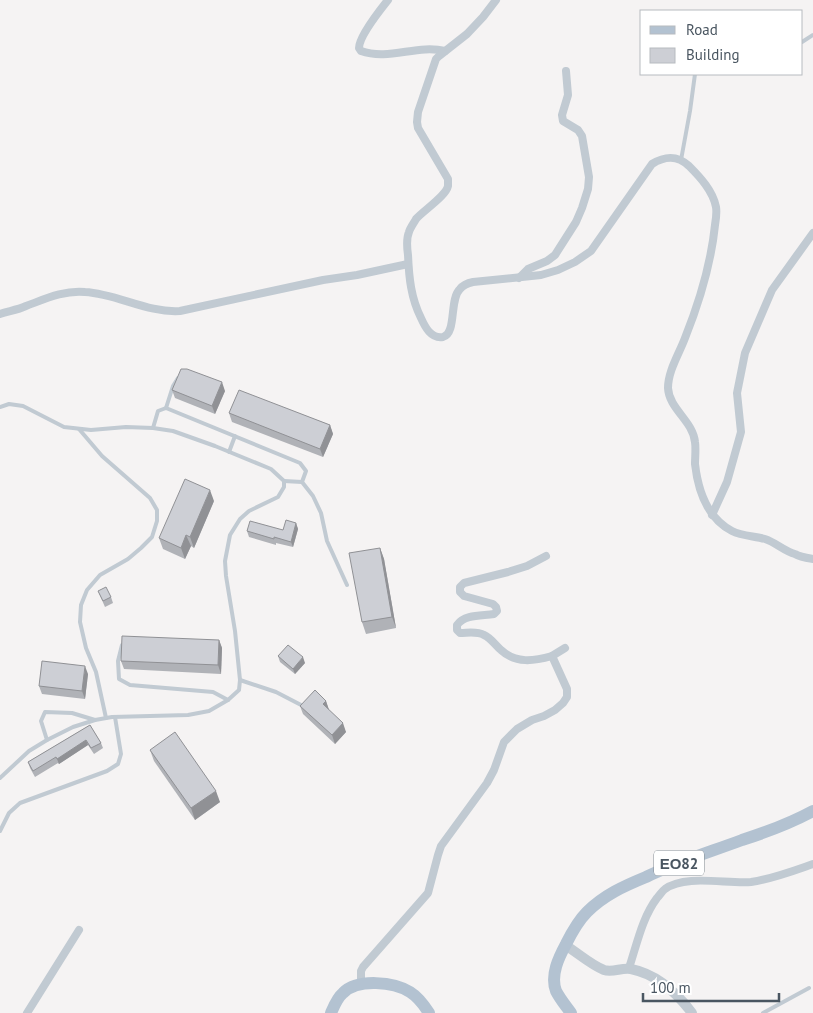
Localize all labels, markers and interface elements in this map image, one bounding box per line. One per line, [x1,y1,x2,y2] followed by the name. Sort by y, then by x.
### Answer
[640,10,803,75] legend
[686,20,718,39] text: Road
[686,45,740,64] text: Building
[654,850,704,876] road number: ΕΟ82
[643,970,779,1002] scale bar
[650,978,691,997] text: 100 m

